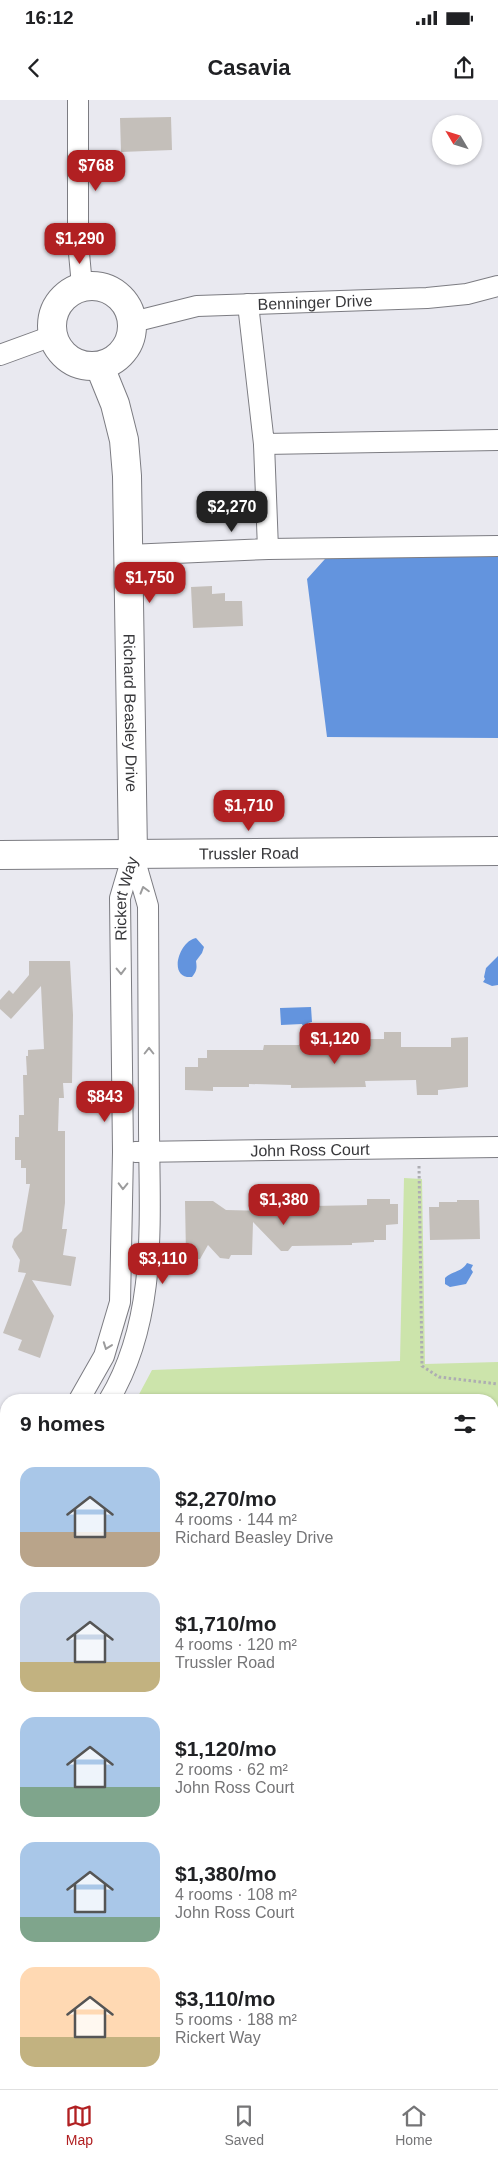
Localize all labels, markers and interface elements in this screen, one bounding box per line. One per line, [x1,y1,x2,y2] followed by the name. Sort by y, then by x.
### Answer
[25,7,74,28] text: 16:12
[20,54,48,82] icon: back
[450,54,478,82] icon: share
[207,55,291,80] text: Casavia
[432,115,482,165] north arrow
[432,115,482,165] map controls
[66,149,126,192] pin: $768
[78,157,114,174] text: $768
[39,222,121,265] pin: $1,290
[56,230,104,247] text: $1,290
[257,291,373,312] street label: Benninger Drive
[191,490,273,533] pin: $2,270
[208,498,256,515] text: $2,270
[109,562,191,604] pin: $1,750
[126,569,174,586] text: $1,750
[121,633,141,792] street label: Richard Beasley Drive
[208,790,290,832] pin: $1,710
[225,797,273,814] text: $1,710
[199,844,299,862] street label: Trussler Road
[111,854,140,941] street label: Rickert Way
[139,886,149,894] one-way arrow
[116,967,126,975] one-way arrow
[294,1022,376,1065] pin: $1,120
[311,1030,359,1047] text: $1,120
[144,1047,154,1055] one-way arrow
[75,1080,135,1123] pin: $843
[87,1088,123,1105] text: $843
[250,1140,370,1159] street label: John Ross Court
[117,1182,128,1190] one-way arrow
[243,1184,325,1226] pin: $1,380
[260,1191,308,1208] text: $1,380
[122,1242,204,1285] pin: $3,110
[139,1250,187,1267] text: $3,110
[103,1341,113,1350] one-way arrow
[451,1410,479,1438] icon: filters
[20,1412,105,1435] text: 9 homes
[60,1487,120,1547] icon: home
[175,1487,277,1510] text: $2,270/mo
[175,1511,297,1528] text: 4 rooms · 144 m²
[175,1529,333,1546] text: Richard Beasley Drive
[60,1612,120,1672] icon: home
[175,1612,277,1635] text: $1,710/mo
[175,1636,297,1653] text: 4 rooms · 120 m²
[175,1654,275,1671] text: Trussler Road
[60,1737,120,1797] icon: home
[175,1737,277,1760] text: $1,120/mo
[175,1761,288,1778] text: 2 rooms · 62 m²
[175,1779,294,1796] text: John Ross Court
[60,1862,120,1922] icon: home
[175,1862,277,1885] text: $1,380/mo
[175,1886,297,1903] text: 4 rooms · 108 m²
[175,1904,294,1921] text: John Ross Court
[60,1987,120,2047] icon: home
[175,1987,275,2010] text: $3,110/mo
[175,2011,297,2028] text: 5 rooms · 188 m²
[175,2029,261,2046] text: Rickert Way
[65,2102,93,2148] tab: Map
[224,2102,264,2148] tab: Saved
[395,2102,432,2148] tab: Home

